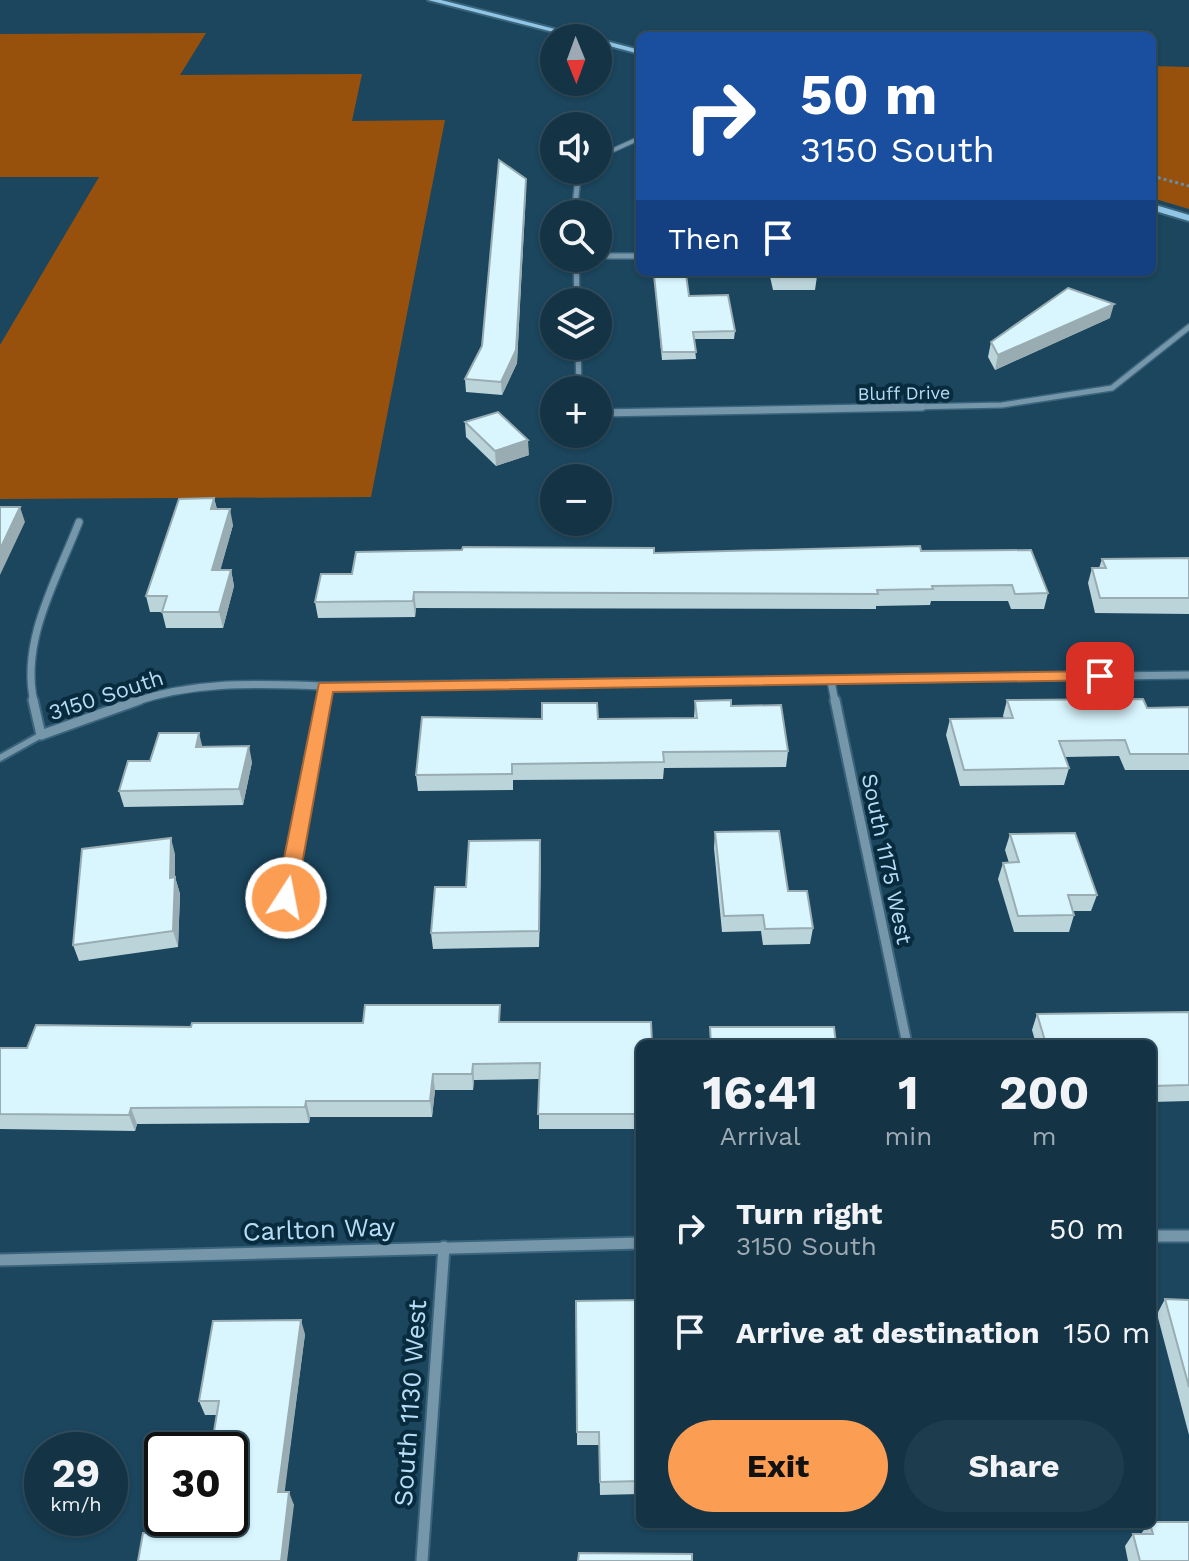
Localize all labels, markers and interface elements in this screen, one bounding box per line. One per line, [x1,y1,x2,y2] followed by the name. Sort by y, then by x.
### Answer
[540,24,612,96] north arrow
[540,24,612,536] map controls
[800,62,937,128] text: 50 m
[668,64,772,168] icon: right
[540,112,612,184] button: sound
[800,129,995,171] text: 3150 South
[540,200,612,272] button: search
[756,216,800,260] icon: arrive
[668,221,740,256] text: Then
[540,288,612,360] button: layers
[540,376,612,448] button: +
[857,382,951,404] street label: Bluff Drive
[540,464,612,536] button: −
[1066,642,1134,710] pin
[1078,654,1122,698] icon: arrive
[45,665,167,725] street label: 3150 South
[857,771,917,947] street label: South 1175 West
[244,856,328,940] position arrow
[703,1064,818,1121] text: 16:41
[898,1064,919,1121] text: 1
[999,1064,1089,1121] text: 200
[720,1121,801,1151] text: Arrival
[885,1121,932,1151] text: min
[1032,1121,1057,1151] text: m
[736,1196,882,1231] text: Turn right
[668,1206,712,1250] icon: right
[242,1211,396,1247] street label: Carlton Way
[1049,1211,1124,1246] text: 50 m
[736,1231,877,1261] text: 3150 South
[388,1299,432,1507] street label: South 1130 West
[668,1310,712,1354] icon: arrive
[736,1315,1040,1350] text: Arrive at destination
[1064,1315,1150,1350] text: 150 m
[668,1420,888,1512] button: Exit
[904,1420,1124,1512] button: Share
[144,1432,248,1536] speed limit sign: 30
[52,1450,100,1497] text: 29
[50,1492,102,1516] text: km/h

